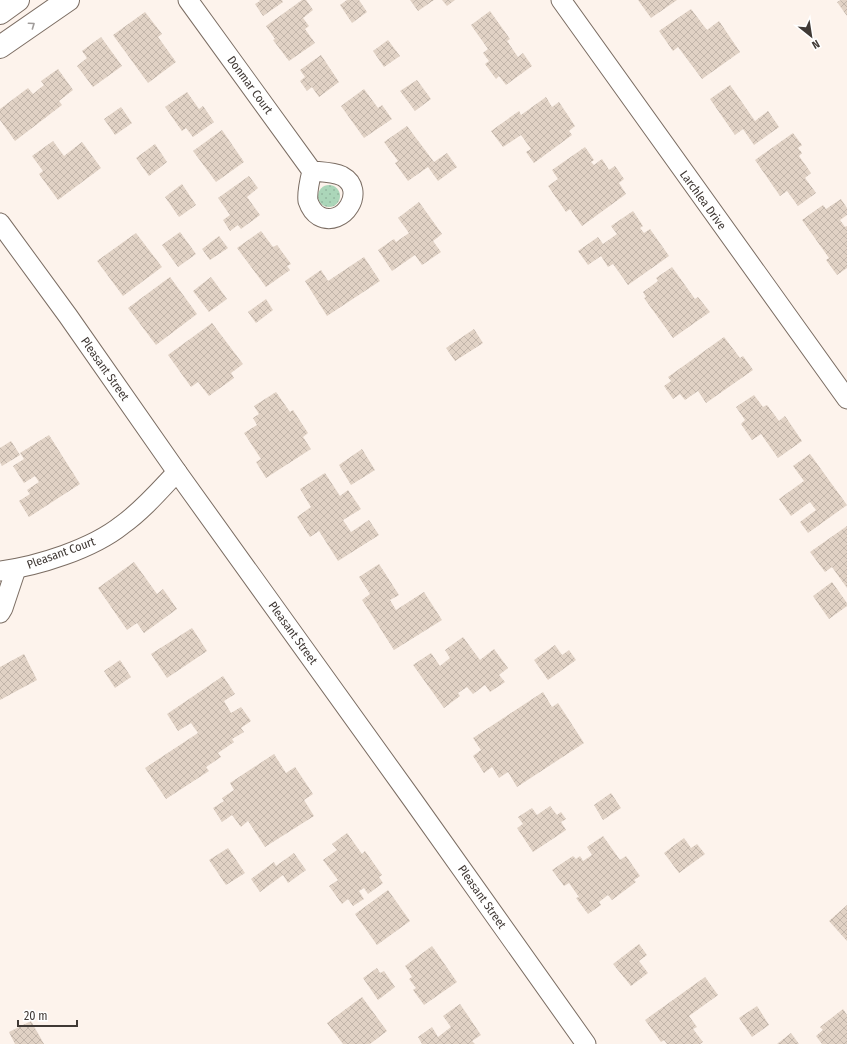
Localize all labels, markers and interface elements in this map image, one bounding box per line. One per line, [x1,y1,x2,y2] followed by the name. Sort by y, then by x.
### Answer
[791,16,831,56] north arrow
[28,22,35,30] one-way arrow
[810,37,822,52] text: N
[224,53,276,117] street label: Donmar Court
[677,168,729,232] street label: Larchlea Drive
[78,335,132,404] street label: Pleasant Street
[25,534,97,572] street label: Pleasant Court
[265,599,321,667] street label: Pleasant Street
[455,863,509,932] street label: Pleasant Street
[18,1002,77,1028] scale bar
[24,1009,48,1023] text: 20 m

